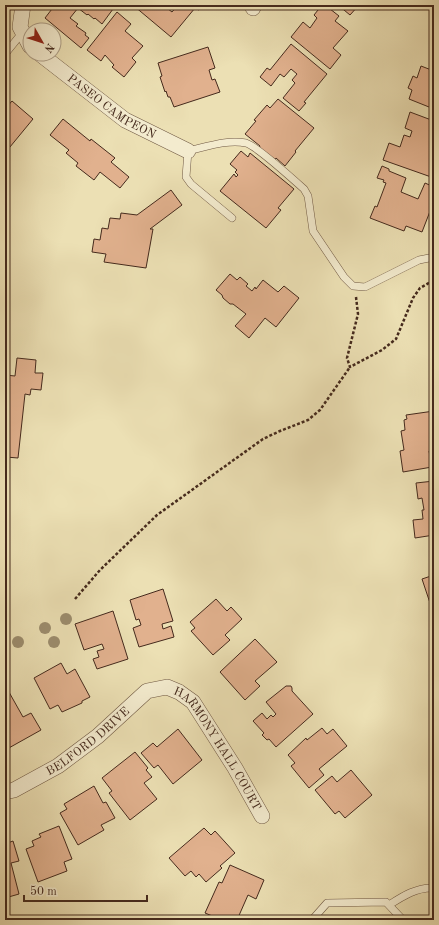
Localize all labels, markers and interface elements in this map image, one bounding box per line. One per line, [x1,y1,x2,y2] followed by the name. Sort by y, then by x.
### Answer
[22,22,62,62] north arrow
[41,41,56,55] text: N
[65,73,157,141] street label: PASEO CAMPEON
[172,685,263,813] street label: HARMONY HALL COURT
[44,705,132,778] street label: BELFORD DRIVE
[24,877,147,903] scale bar
[30,885,57,898] text: 50 m

